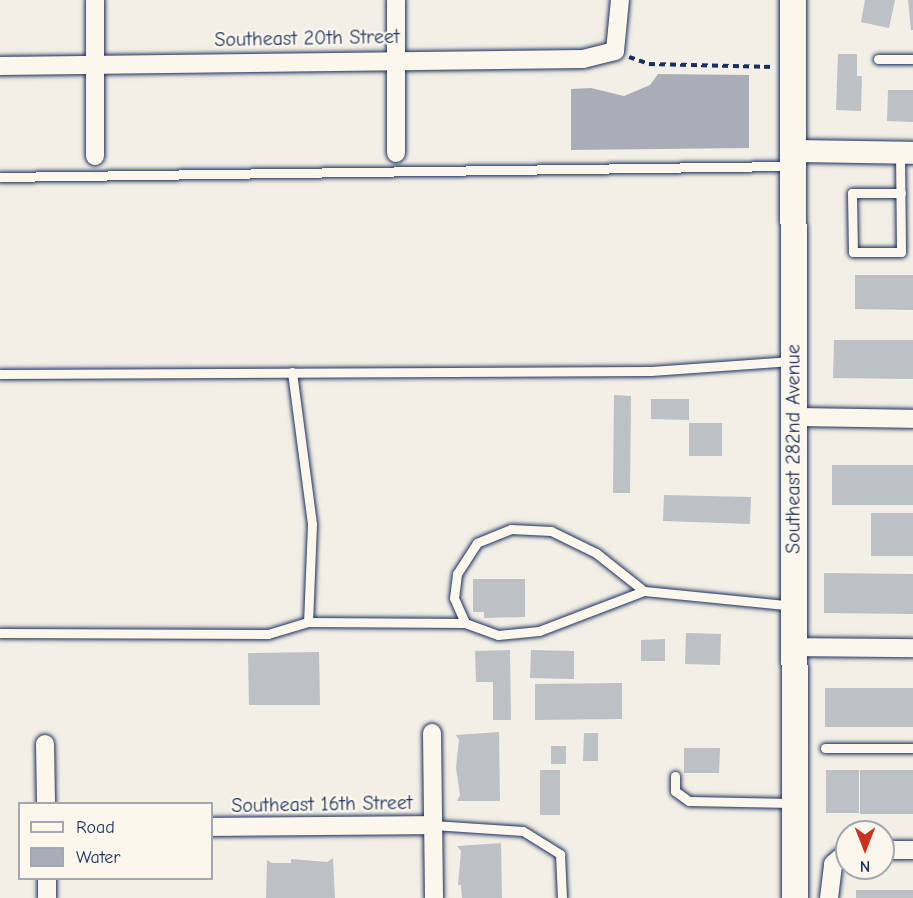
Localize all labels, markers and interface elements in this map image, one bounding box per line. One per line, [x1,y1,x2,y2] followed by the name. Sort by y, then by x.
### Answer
[214,24,400,52] street label: Southeast 20th Street
[781,344,805,554] street label: Southeast 282nd Avenue
[231,790,413,818] street label: Southeast 16th Street
[18,802,213,880] legend
[76,817,115,838] text: Road
[835,820,895,880] north arrow
[76,847,120,868] text: Water
[860,857,870,875] text: N

